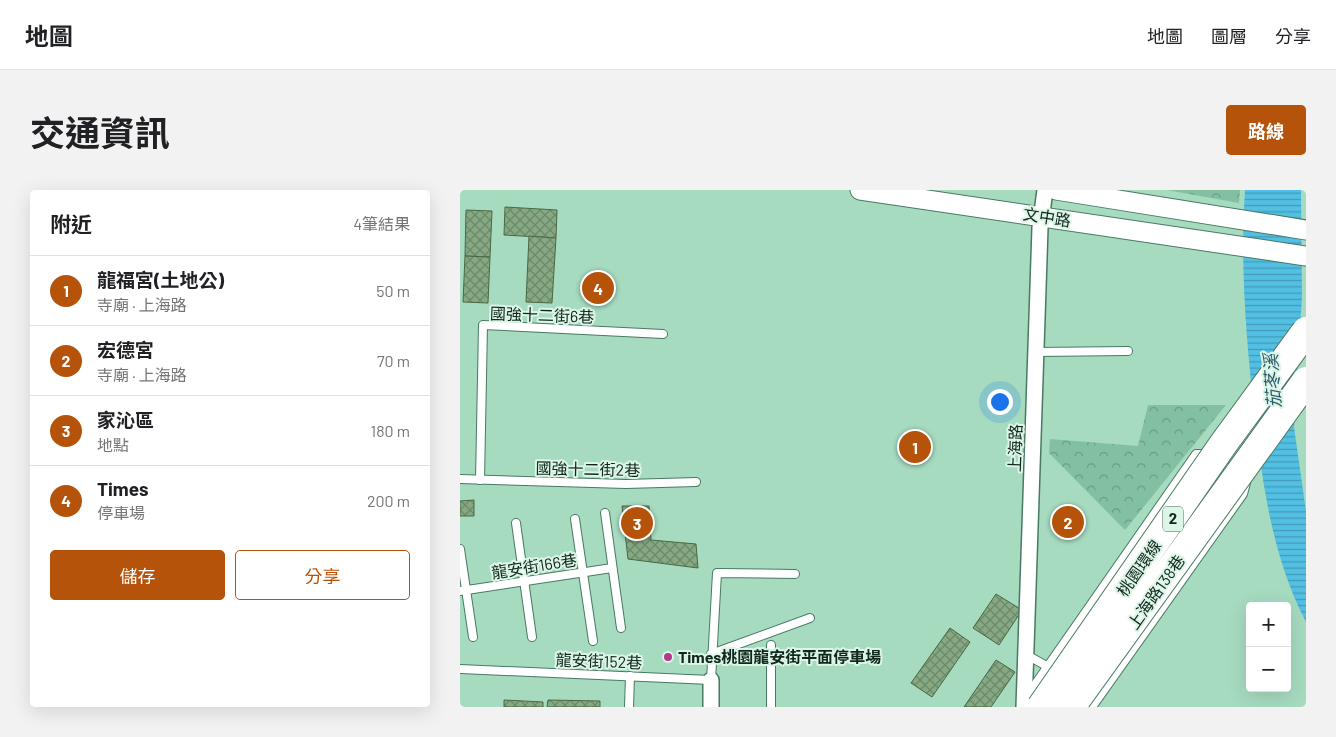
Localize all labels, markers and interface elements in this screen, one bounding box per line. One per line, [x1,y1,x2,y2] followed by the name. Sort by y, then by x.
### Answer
[25,21,73,50] text: 地圖
[1147,25,1183,47] text: 地圖
[1211,25,1247,47] text: 圖層
[1275,25,1311,47] text: 分享
[1226,105,1306,155] button: 路線
[30,111,170,153] text: 交通資訊
[1022,203,1072,230] street label: 文中路
[50,211,92,236] text: 附近
[353,214,410,233] text: 4筆結果
[97,268,224,291] text: 龍福宮(土地公)
[582,269,614,307] pin: 4
[63,281,69,300] text: 1
[376,281,410,300] text: 50 m
[97,295,187,314] text: 寺廟 · 上海路
[490,303,594,326] street label: 國強十二街6巷
[97,338,154,361] text: 宏德宮
[1259,350,1285,409] water label: 茄苳溪
[62,351,70,370] text: 2
[377,351,410,370] text: 70 m
[97,365,187,384] text: 寺廟 · 上海路
[987,389,1013,415] your location
[97,408,154,431] text: 家沁區
[62,421,70,440] text: 3
[371,421,410,440] text: 180 m
[1004,424,1025,472] street label: 上海路
[899,428,931,466] pin: 1
[97,435,129,454] text: 地點
[536,458,640,479] street label: 國強十二街2巷
[97,477,148,500] text: Times
[61,491,71,510] text: 4
[367,491,410,510] text: 200 m
[97,503,145,522] text: 停車場
[1052,503,1084,541] pin: 2
[621,504,653,542] pin: 3
[1163,506,1183,532] road number: 2
[1112,536,1165,599] street label: 桃園環線
[490,549,578,582] street label: 龍安街166巷
[50,550,225,600] button: 儲存
[235,550,410,600] button: 分享
[1123,551,1188,632] street label: 上海路138巷
[1246,602,1291,692] map controls
[1246,602,1291,647] button: +
[678,647,881,666] place label: Times桃園龍安街平面停車場
[1246,647,1291,692] button: −
[556,649,643,672] street label: 龍安街152巷
[662,651,674,663] marker: Times桃園龍安街平面停車場

